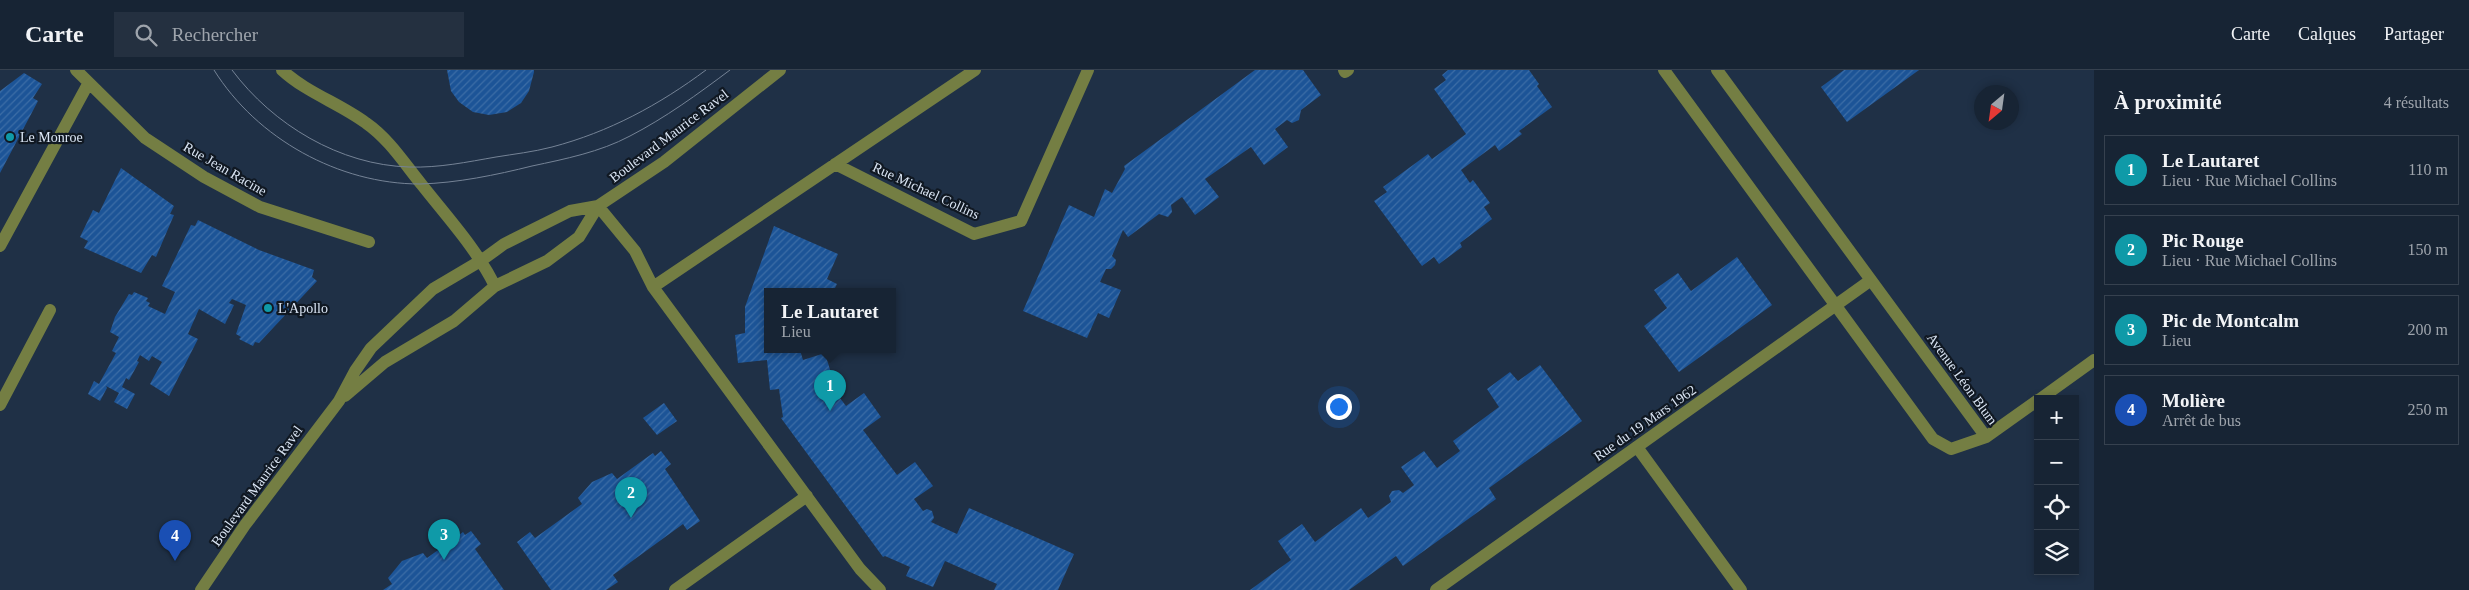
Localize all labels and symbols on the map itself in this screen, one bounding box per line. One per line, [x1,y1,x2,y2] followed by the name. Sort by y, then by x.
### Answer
[1974,85,2019,130] north arrow
[607,86,731,186] street label: Boulevard Maurice Ravel
[20,130,83,145] place label: Le Monroe
[4,131,16,143] marker: Le Monroe
[181,139,269,199] street label: Rue Jean Racine
[870,160,982,222] street label: Rue Michael Collins
[278,301,328,316] place label: L'Apollo
[262,302,274,314] marker: L'Apollo
[1924,330,2000,428] street label: Avenue Léon Blum
[814,370,846,411] pin: 1
[1591,382,1699,464] street label: Rue du 19 Mars 1962
[1326,394,1352,420] your location
[208,423,306,549] street label: Boulevard Maurice Ravel
[615,477,647,518] pin: 2
[428,519,460,560] pin: 3
[159,520,191,561] pin: 4

